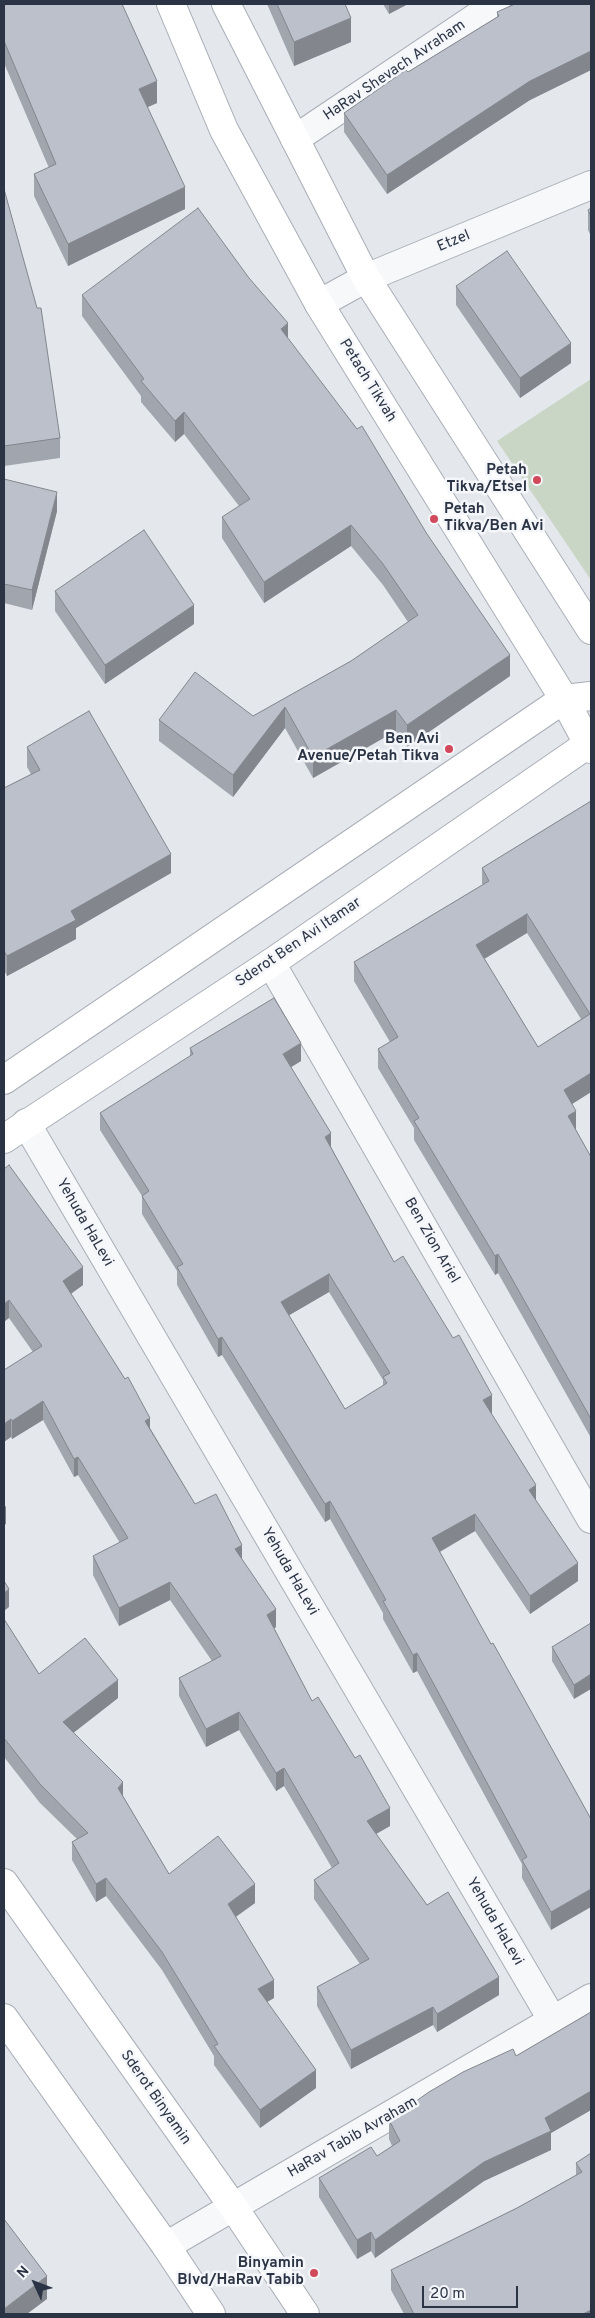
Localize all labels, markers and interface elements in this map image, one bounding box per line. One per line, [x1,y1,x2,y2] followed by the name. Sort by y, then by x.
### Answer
[321,17,469,125] street label: HaRav Shevach Avraham
[435,227,473,257] street label: Etzel
[334,336,400,426] street label: Petach Tikvah
[447,462,527,497] place label: Petah Tikva/Etsel
[531,474,543,486] marker: Petah Tikva/Etsel
[444,501,544,536] place label: Petah Tikva/Ben Avi
[428,513,440,525] marker: Petah Tikva/Ben Avi
[297,731,439,766] place label: Ben Avi Avenue/Petah Tikva
[443,743,455,755] marker: Ben Avi Avenue/Petah Tikva
[233,894,365,992] street label: Sderot Ben Avi Itamar
[52,1176,116,1270] street label: Yehuda HaLevi
[399,1195,463,1287] street label: Ben Zion Ariel
[257,1525,321,1619] street label: Yehuda HaLevi
[462,1875,526,1969] street label: Yehuda HaLevi
[116,2047,194,2149] street label: Sderot Binyamin
[285,2094,421,2182] street label: HaRav Tabib Avraham
[177,2255,304,2290] place label: Binyamin Blvd/HaRav Tabib
[10,2258,60,2308] north arrow
[14,2263,33,2282] text: N
[308,2267,320,2279] marker: Binyamin Blvd/HaRav Tabib
[425,2276,521,2308] scale bar
[430,2285,465,2304] text: 20 m

